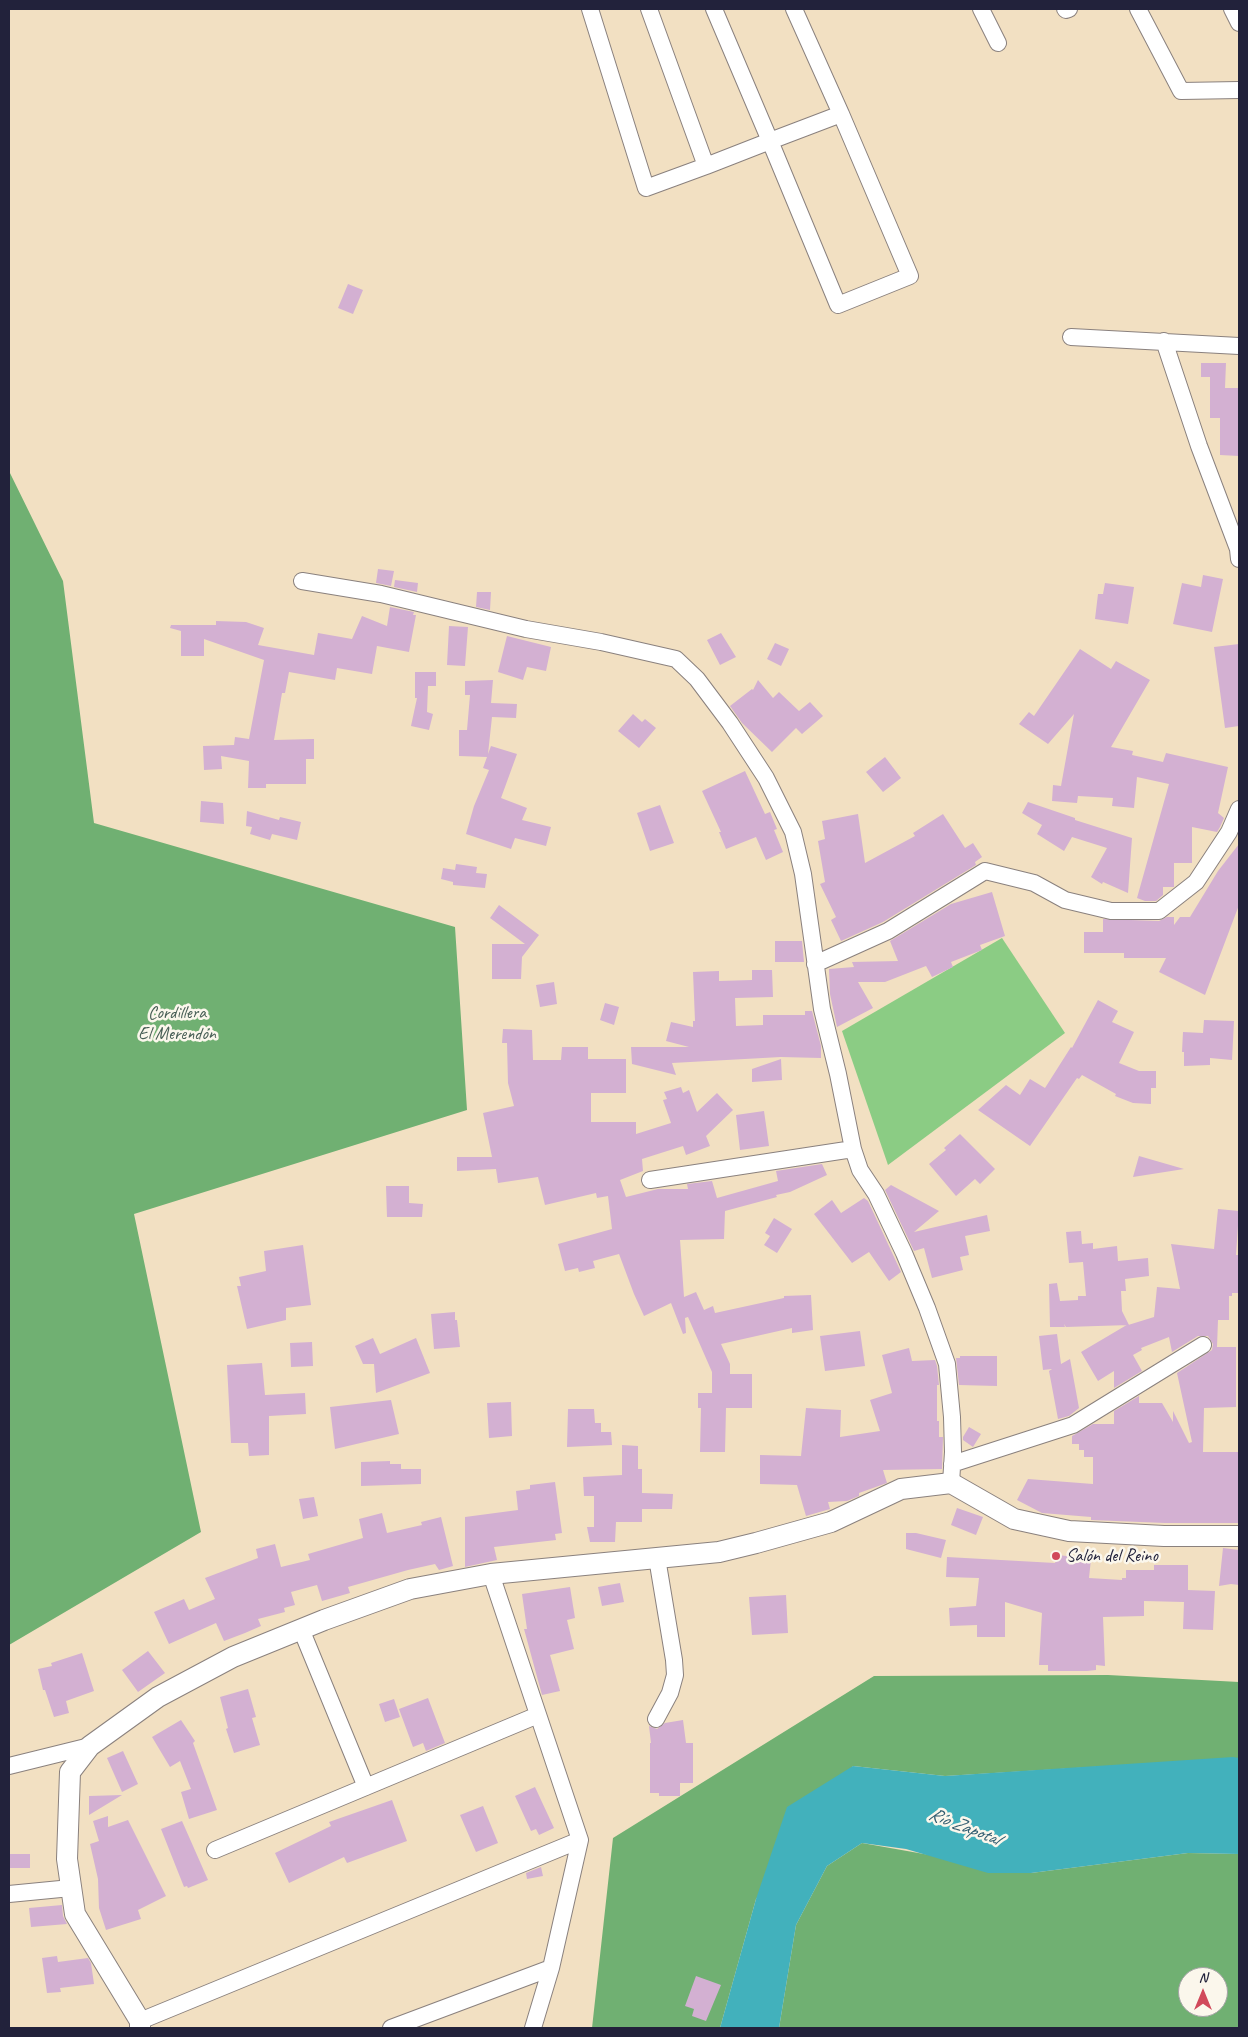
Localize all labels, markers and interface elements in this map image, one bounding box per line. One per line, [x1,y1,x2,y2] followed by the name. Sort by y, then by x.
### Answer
[138,1002,216,1044] park label: Cordillera El Merendón
[1066,1545,1158,1567] place label: Salón del Reino
[1050,1550,1062,1562] marker: Salón del Reino
[925,1803,1003,1851] water label: Río Zapotal
[1178,1967,1228,2017] north arrow
[1199,1969,1207,1986] text: N

